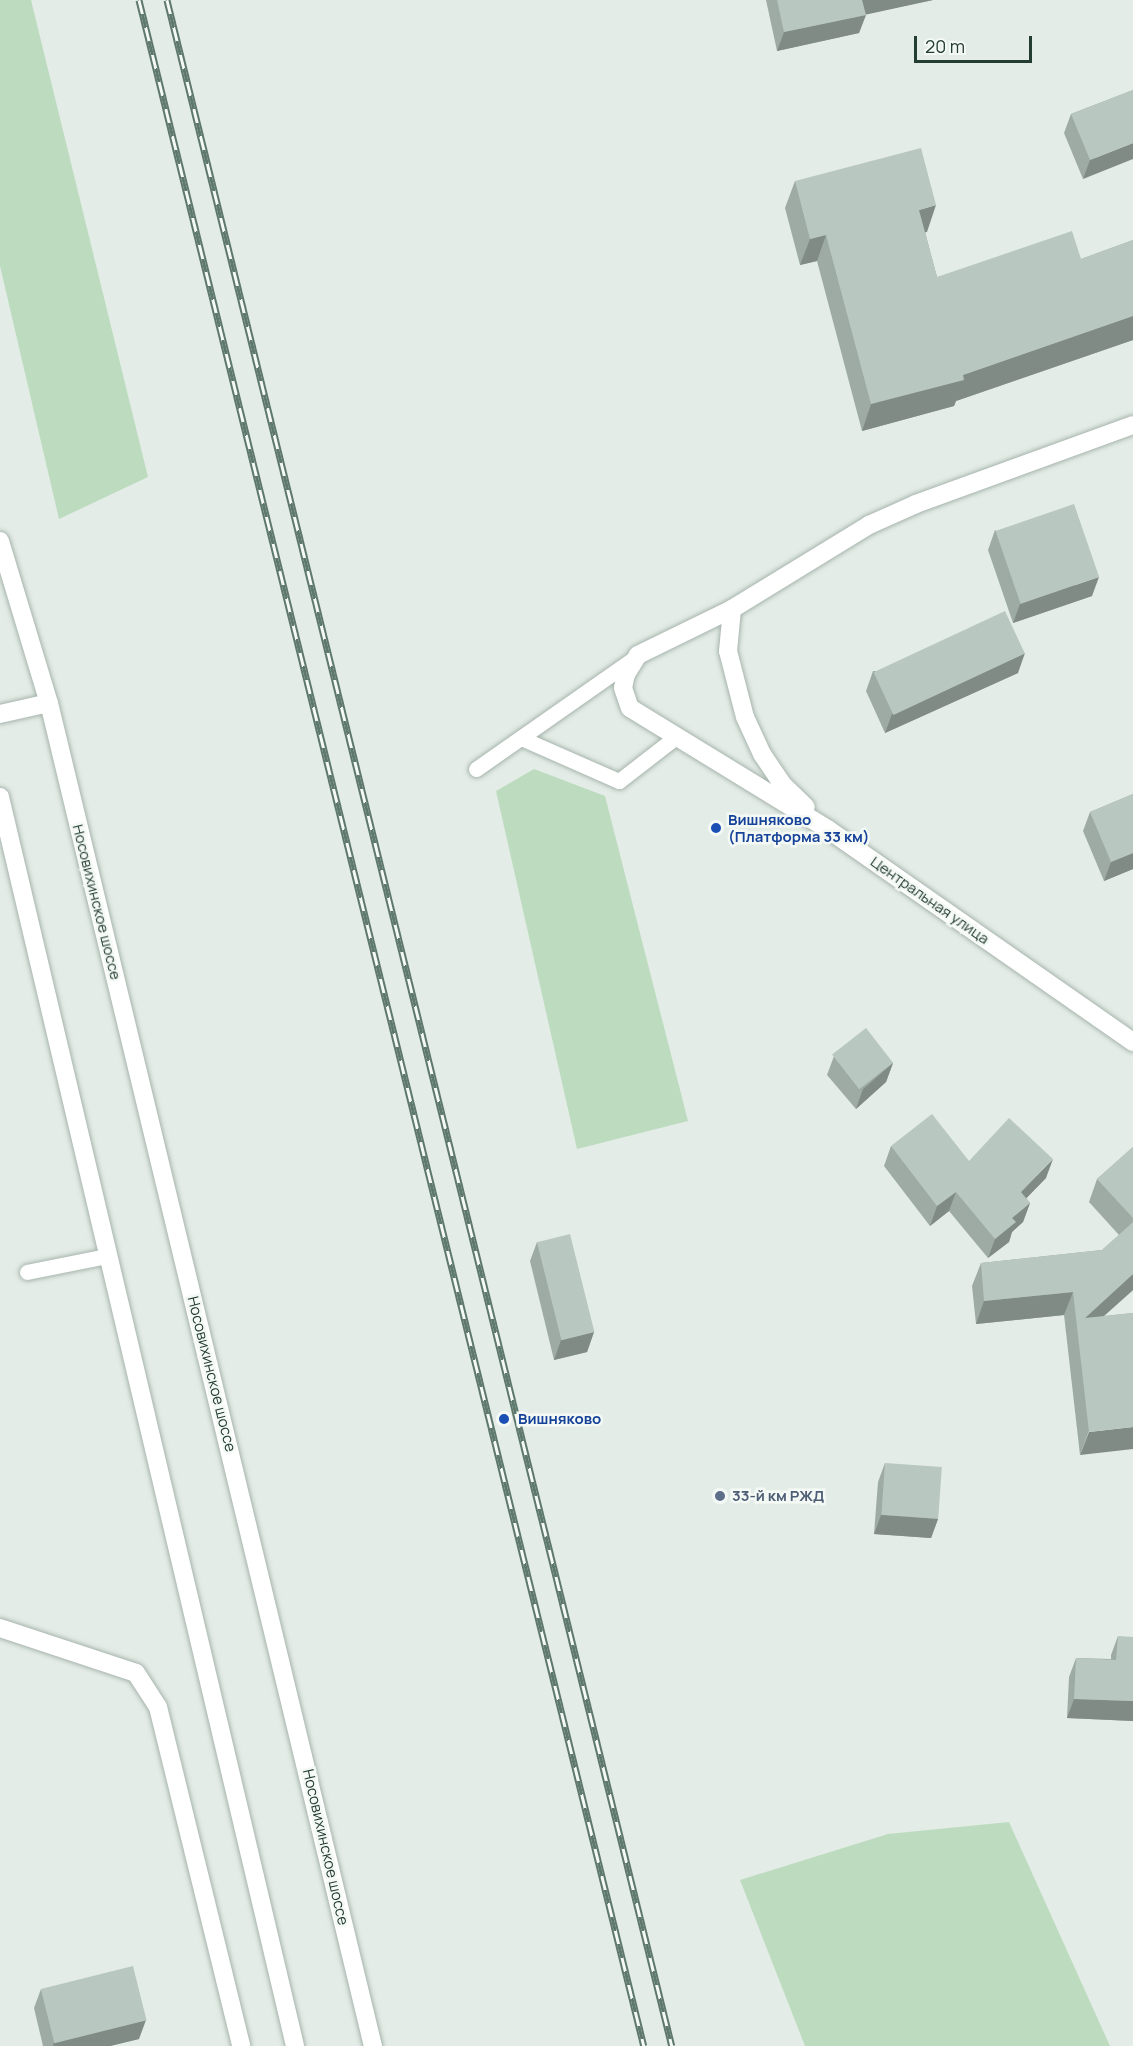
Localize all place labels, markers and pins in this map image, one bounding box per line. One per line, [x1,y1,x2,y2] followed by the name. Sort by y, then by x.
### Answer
[728,810,870,845] place label: Вишняково (Платформа 33 км)
[709,821,723,835] marker: Вишняково (Платформа 33 км)
[495,1410,513,1428] marker: Вишняково
[518,1410,601,1428] place label: Вишняково
[732,1487,824,1505] place label: 33-й км РЖД
[713,1489,727,1503] marker: 33-й км РЖД

